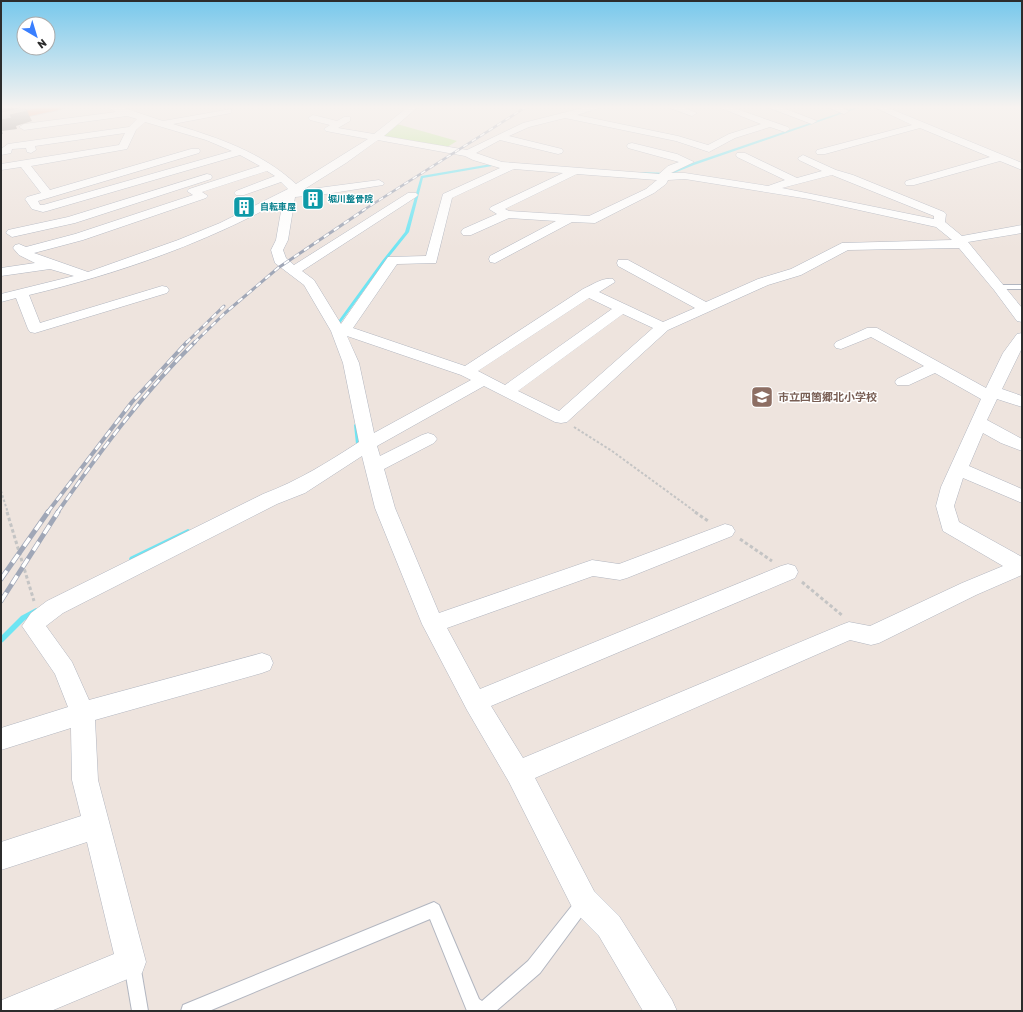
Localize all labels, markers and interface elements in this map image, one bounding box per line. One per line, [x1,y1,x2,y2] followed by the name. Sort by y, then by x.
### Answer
[16,16,56,56] north arrow
[35,36,49,51] text: N
[300,186,326,212] building icon: 堀川整骨院
[231,194,257,220] building icon: 自転車屋
[328,194,373,204] place label: 堀川整骨院
[260,202,296,212] place label: 自転車屋
[749,384,775,410] school or university icon: 市立四箇郷北小学校
[778,391,877,404] place label: 市立四箇郷北小学校

